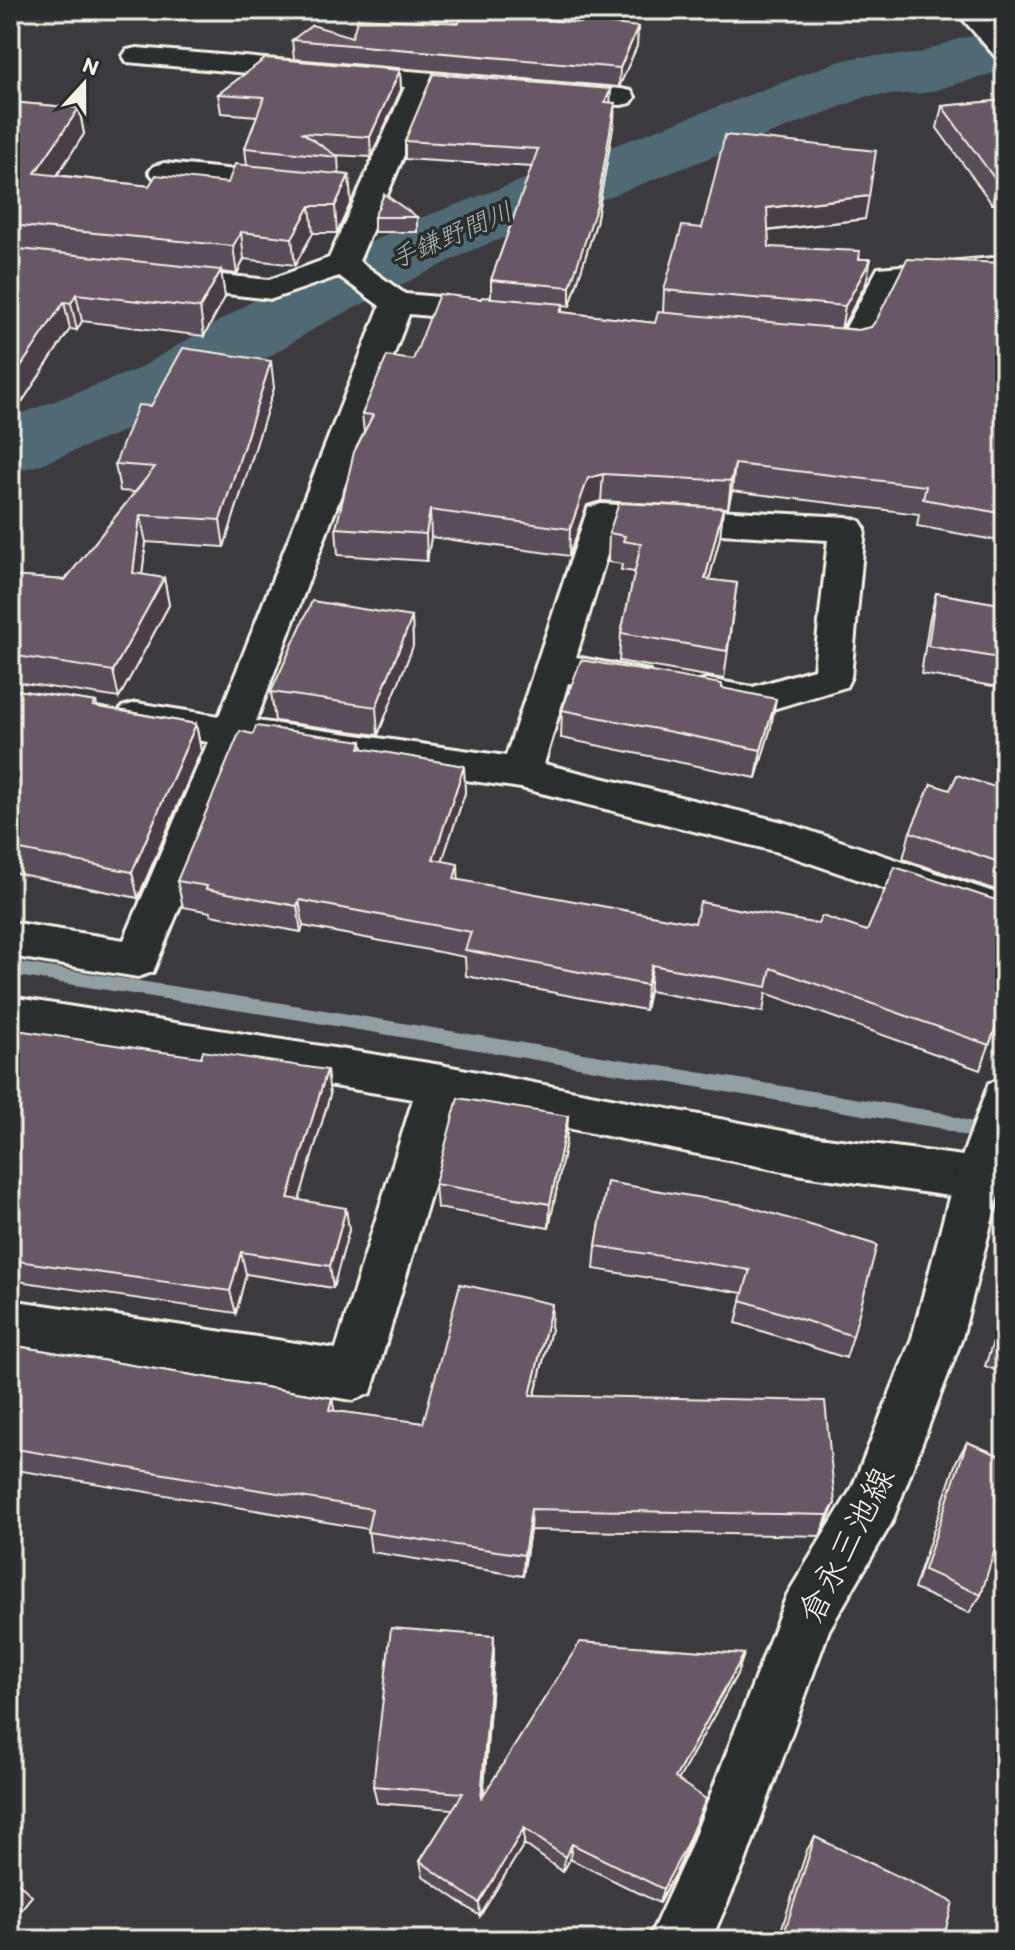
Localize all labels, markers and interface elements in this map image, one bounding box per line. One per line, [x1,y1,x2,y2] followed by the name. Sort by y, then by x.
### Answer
[44,44,124,124] north arrow
[79,51,103,81] text: N
[385,195,517,275] water label: 手鎌野間川
[789,1460,903,1630] street label: 倉永三池線

